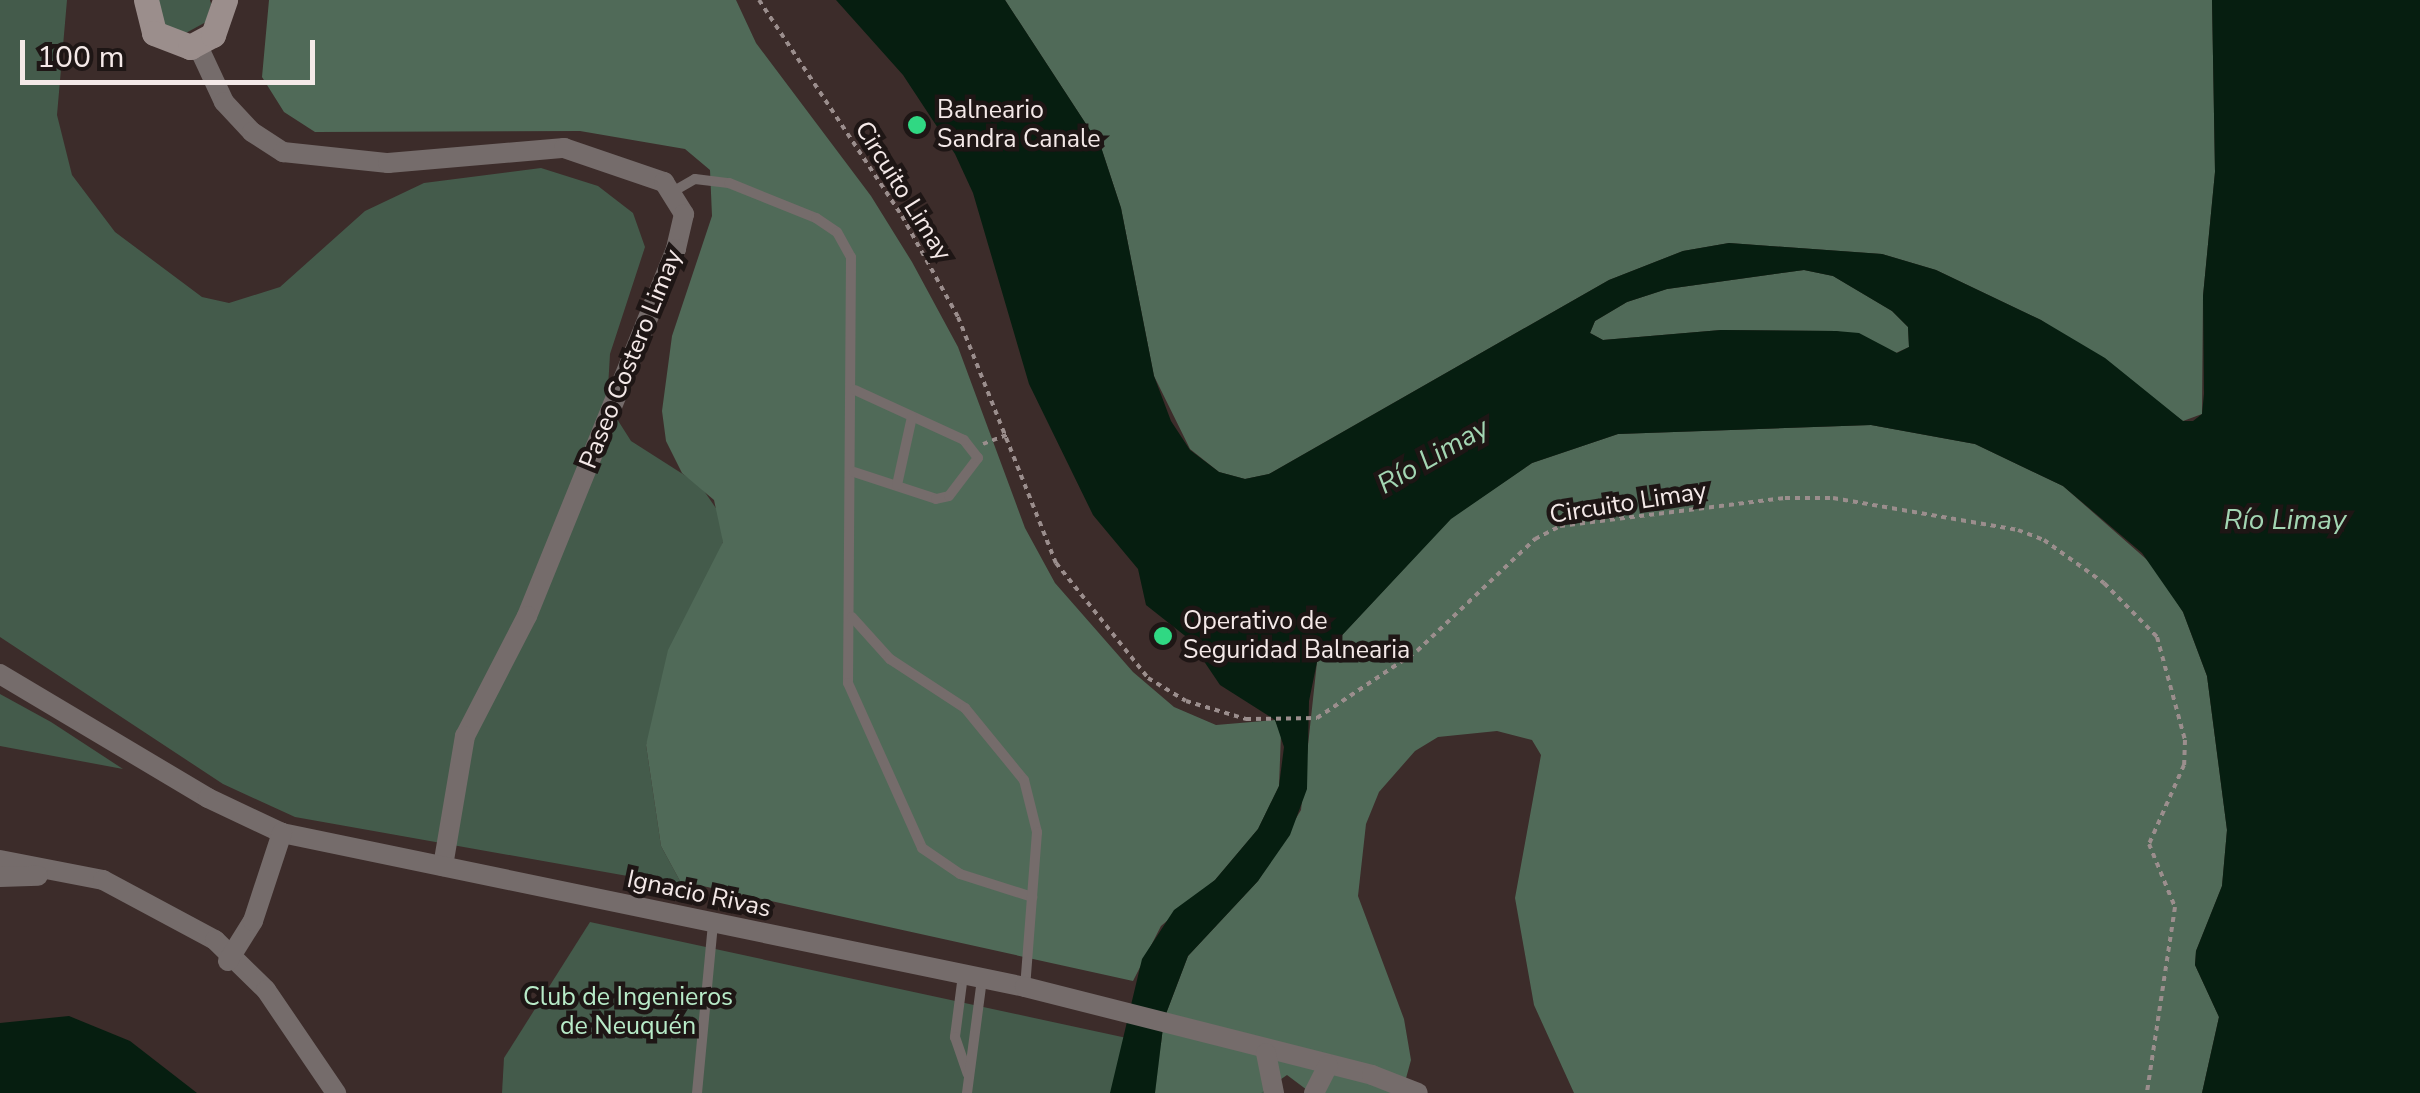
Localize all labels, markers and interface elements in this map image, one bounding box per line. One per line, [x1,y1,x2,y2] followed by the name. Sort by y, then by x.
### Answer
[25,20,320,82] scale bar
[37,37,124,78] text: 100 m
[937,96,1101,155] place label: Balneario Sandra Canale
[906,114,928,136] marker: Balneario Sandra Canale
[848,116,958,266] street label: Circuito Limay
[573,245,689,473] street label: Paseo Costero Limay
[1371,411,1495,501] water label: Río Limay
[1547,476,1709,530] street label: Circuito Limay
[2224,503,2346,537] water label: Río Limay
[1183,607,1410,666] place label: Operativo de Seguridad Balnearia
[1152,625,1174,647] marker: Operativo de Seguridad Balnearia
[624,864,774,924] street label: Ignacio Rivas
[523,983,733,1042] park label: Club de Ingenieros de Neuquén

